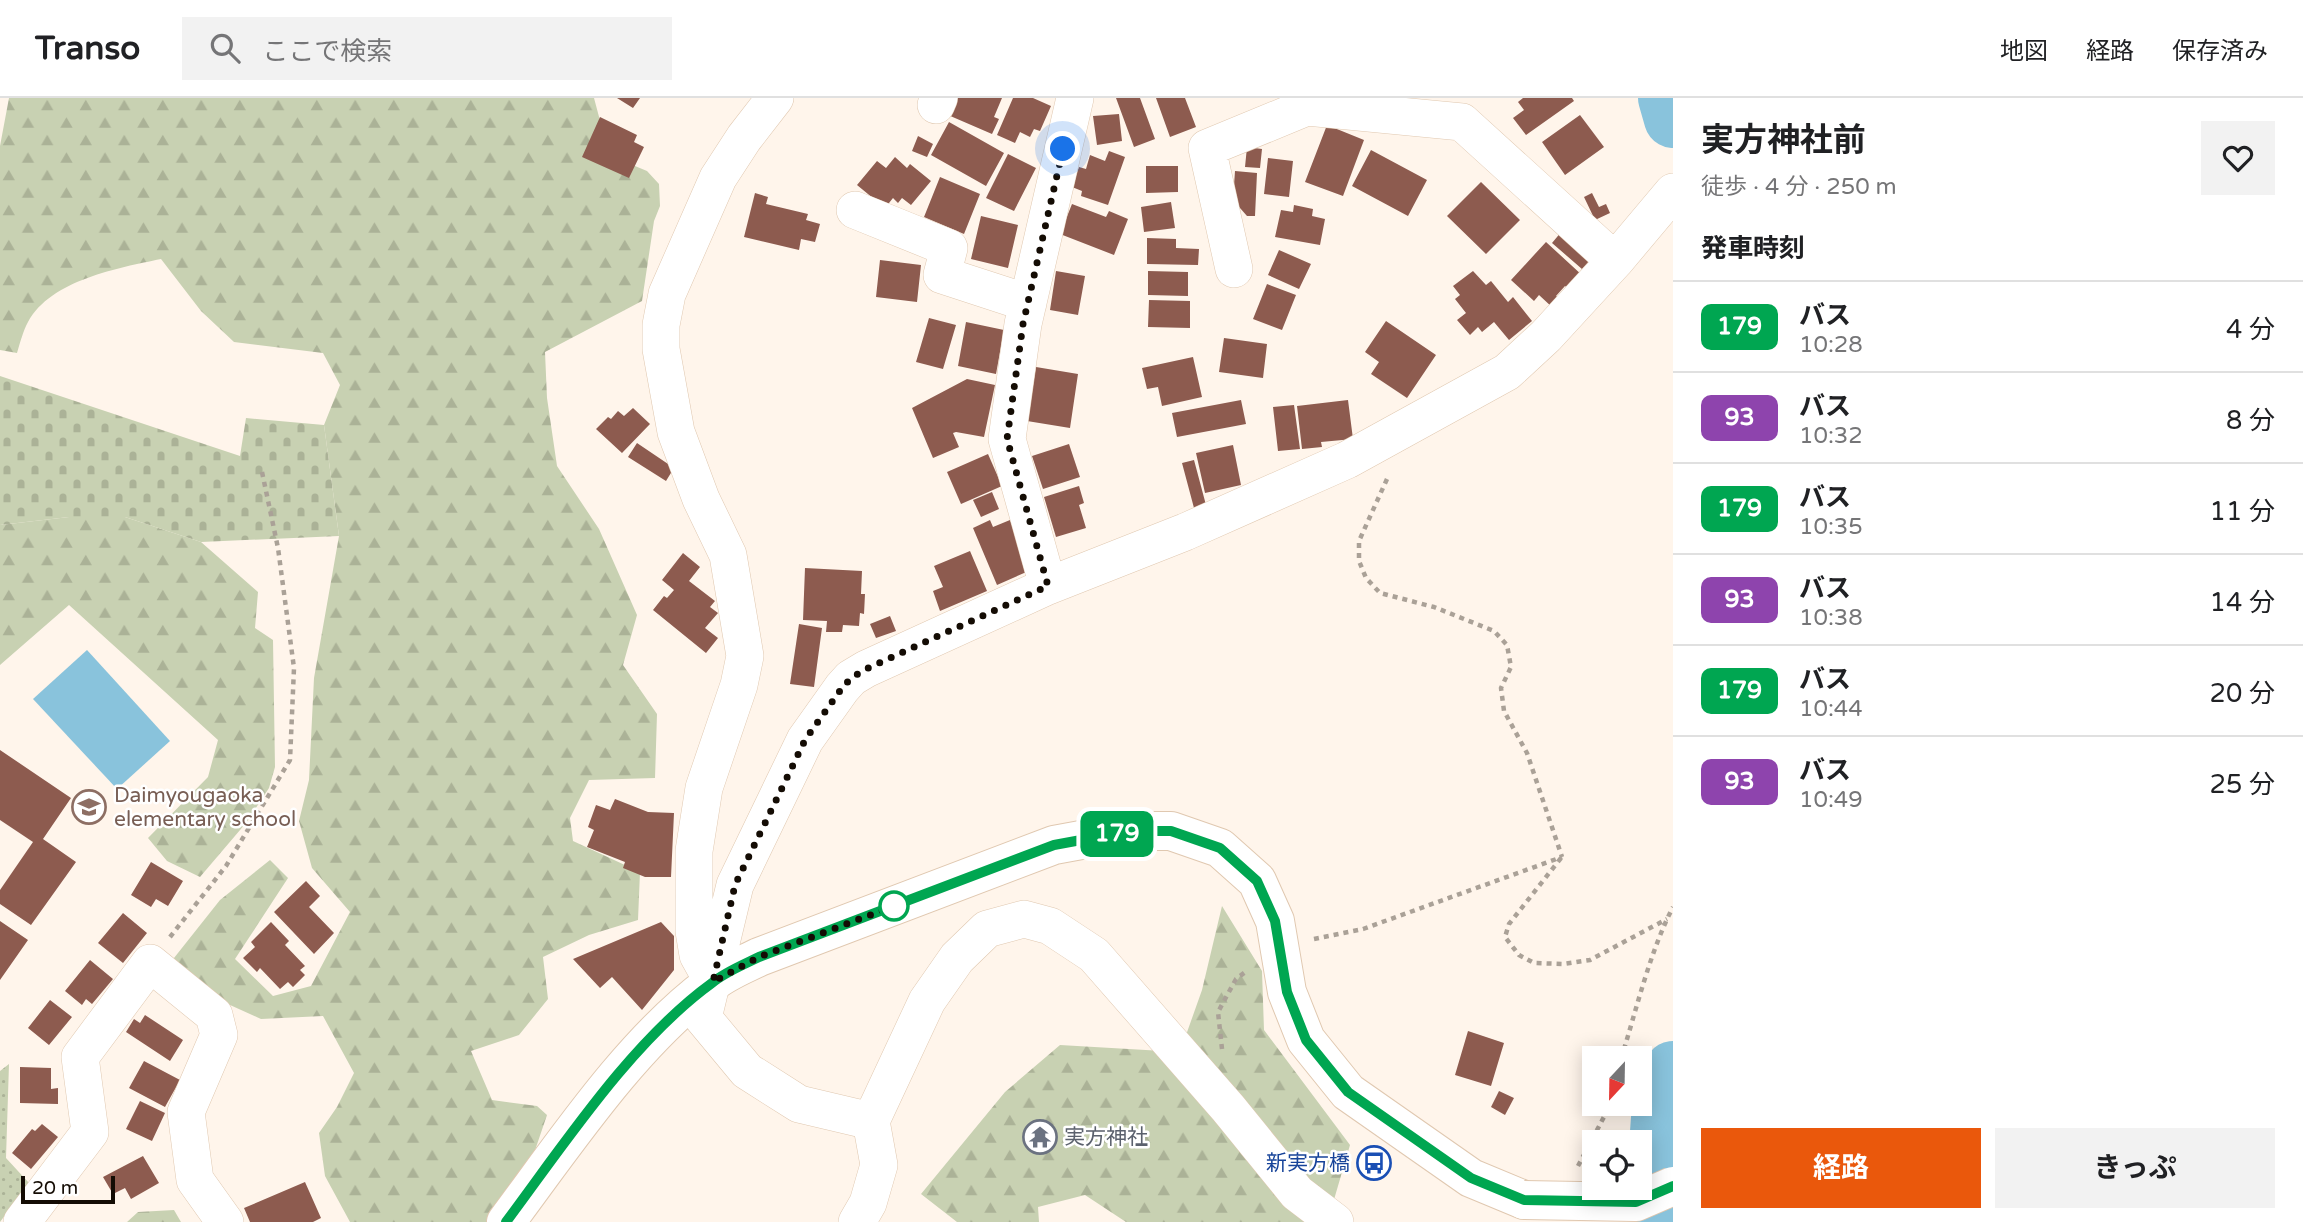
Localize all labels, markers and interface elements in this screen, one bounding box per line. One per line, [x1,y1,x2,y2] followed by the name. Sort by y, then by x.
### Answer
[182,17,672,80] search box
[35,29,140,68] text: Transo
[206,29,244,67] icon: search
[262,36,392,67] text: ここで検索
[2000,37,2048,66] text: 地図
[2086,37,2134,66] text: 経路
[2172,37,2268,66] text: 保存済み
[1701,121,1866,160] text: 実方神社前
[2201,121,2275,195] button: heart
[1045,131,1080,166] your location
[1701,173,1897,201] text: 徒歩 · 4 分 · 250 m
[1701,233,1805,264] text: 発車時刻
[1799,300,1851,331] text: バス
[1717,312,1762,341] text: 179
[2226,314,2275,345] text: 4 分
[1799,331,1863,359] text: 10:28
[1799,391,1851,422] text: バス
[1724,403,1755,432] text: 93
[2226,405,2275,436] text: 8 分
[1799,422,1863,450] text: 10:32
[1799,482,1851,513] text: バス
[1717,494,1762,523] text: 179
[2210,496,2275,527] text: 11 分
[1799,513,1863,541] text: 10:35
[1799,573,1851,604] text: バス
[1724,585,1755,614] text: 93
[2210,587,2275,618] text: 14 分
[1799,604,1863,632] text: 10:38
[1799,664,1851,695] text: バス
[1717,676,1762,705] text: 179
[2210,678,2275,709] text: 20 分
[1799,695,1863,723] text: 10:44
[1799,755,1851,786] text: バス
[1724,767,1755,796] text: 93
[2210,769,2275,800] text: 25 分
[114,783,296,832] place label: Daimyougaoka elementary school
[1799,786,1863,814] text: 10:49
[70,788,108,826] school or university icon: Daimyougaoka elementary school
[1077,811,1157,857] line badge: 179
[1094,819,1140,848] text: 179
[879,891,909,921] unlabelled marker
[1582,1046,1652,1116] north arrow
[1582,1046,1652,1200] map controls
[1021,1118,1059,1156] temple icon: 実方神社
[1064,1125,1148,1150] place label: 実方神社
[1701,1128,1981,1208] button: 経路
[1995,1128,2275,1208] button: きっぷ
[1582,1130,1652,1200] button: locate
[1355,1144,1393,1182] bus stop icon: 新実方橋
[1266,1151,1350,1176] place label: 新実方橋
[21,1173,116,1205] scale bar
[32,1177,78,1199] text: 20 m

